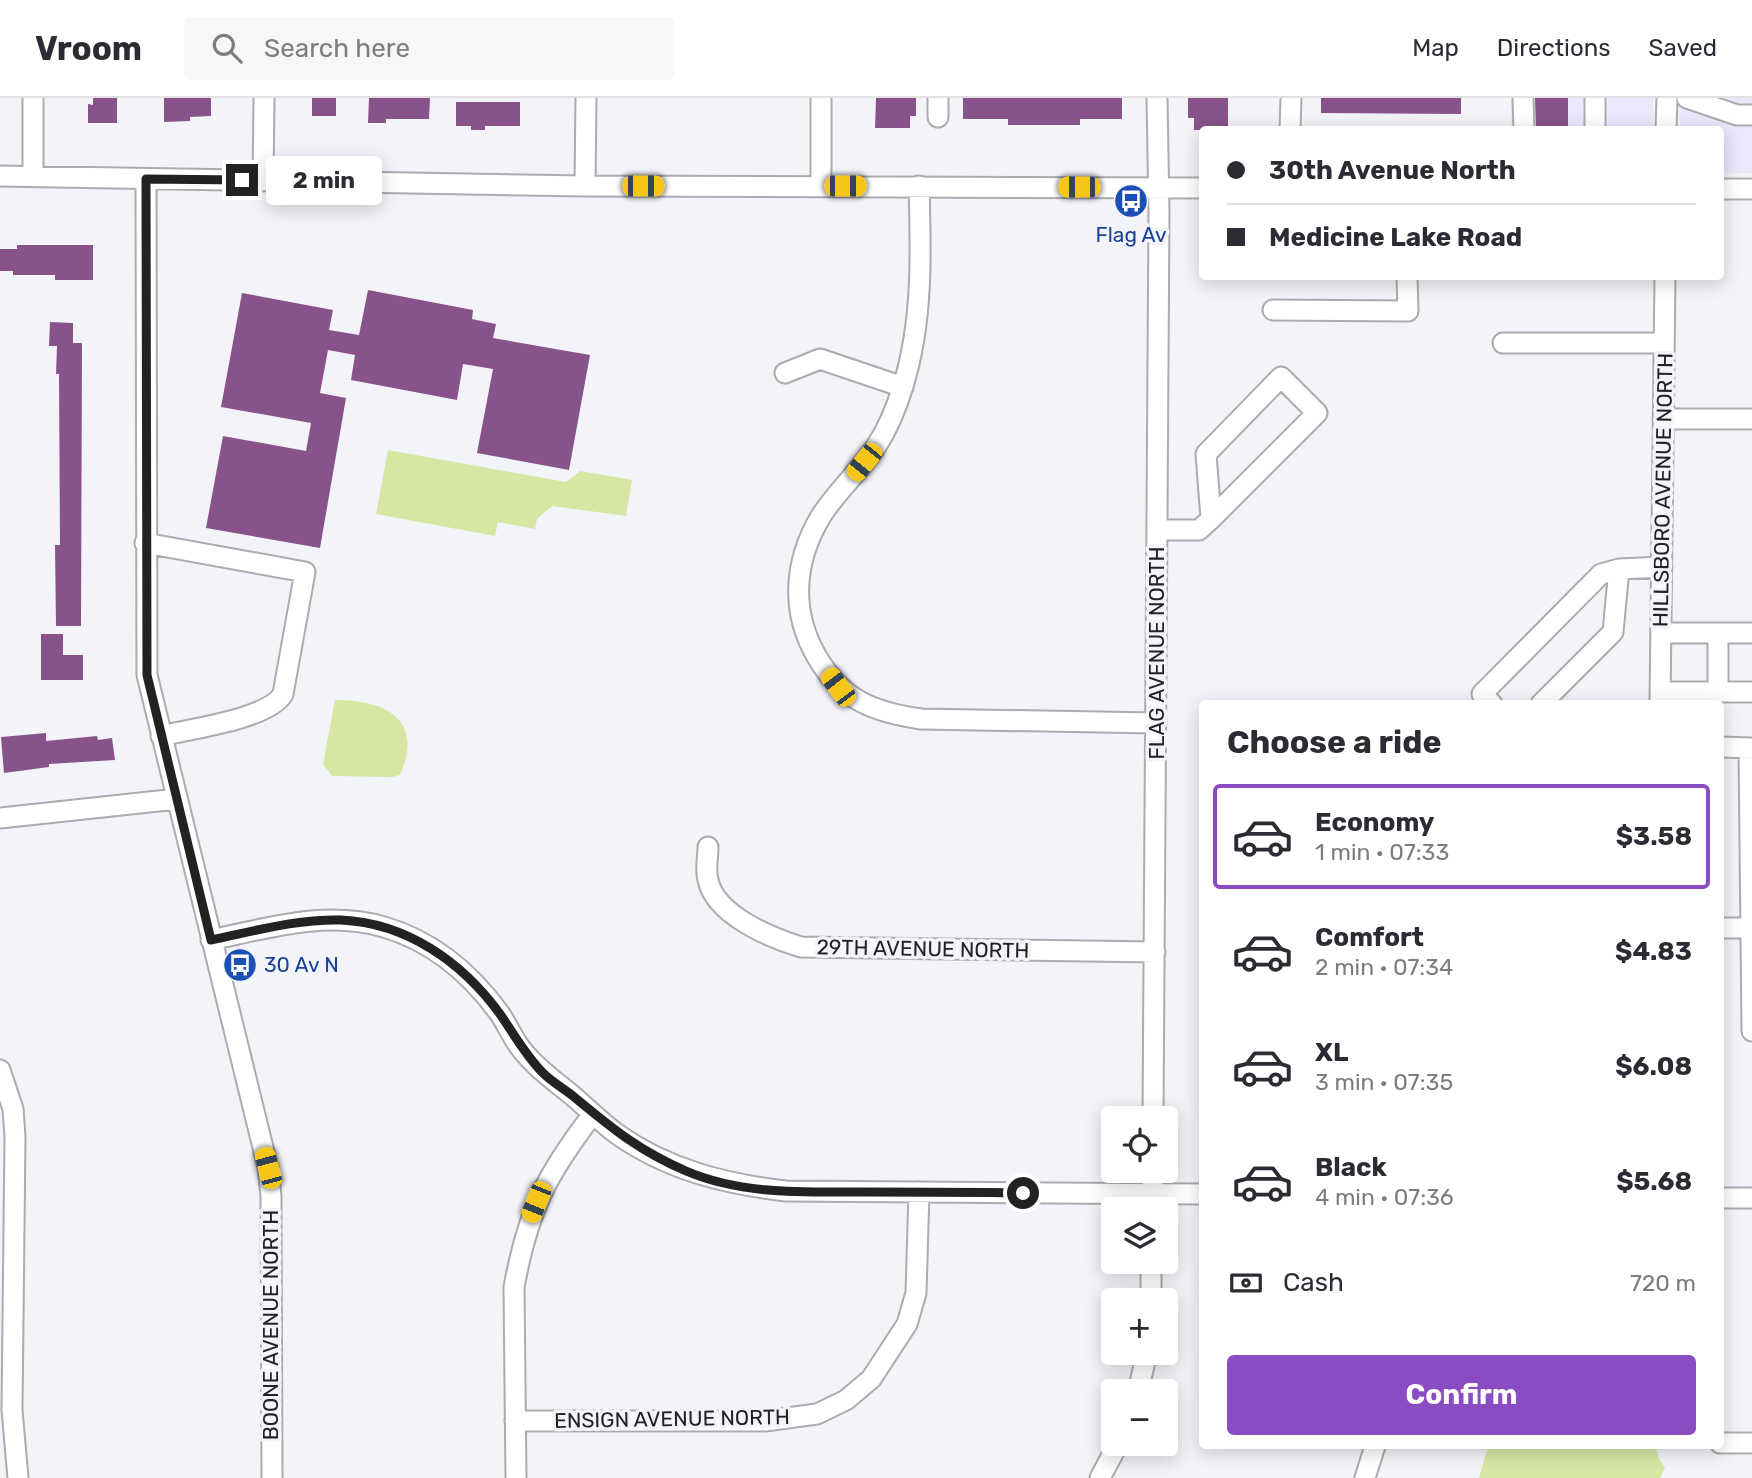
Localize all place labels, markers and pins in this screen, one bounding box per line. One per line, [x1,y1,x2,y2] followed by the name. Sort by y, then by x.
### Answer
[1112,182,1150,220] bus stop icon: Flag Av
[1095,222,1167,247] place label: Flag Av
[221,946,259,984] bus stop icon: 30 Av N
[264,952,339,977] place label: 30 Av N

